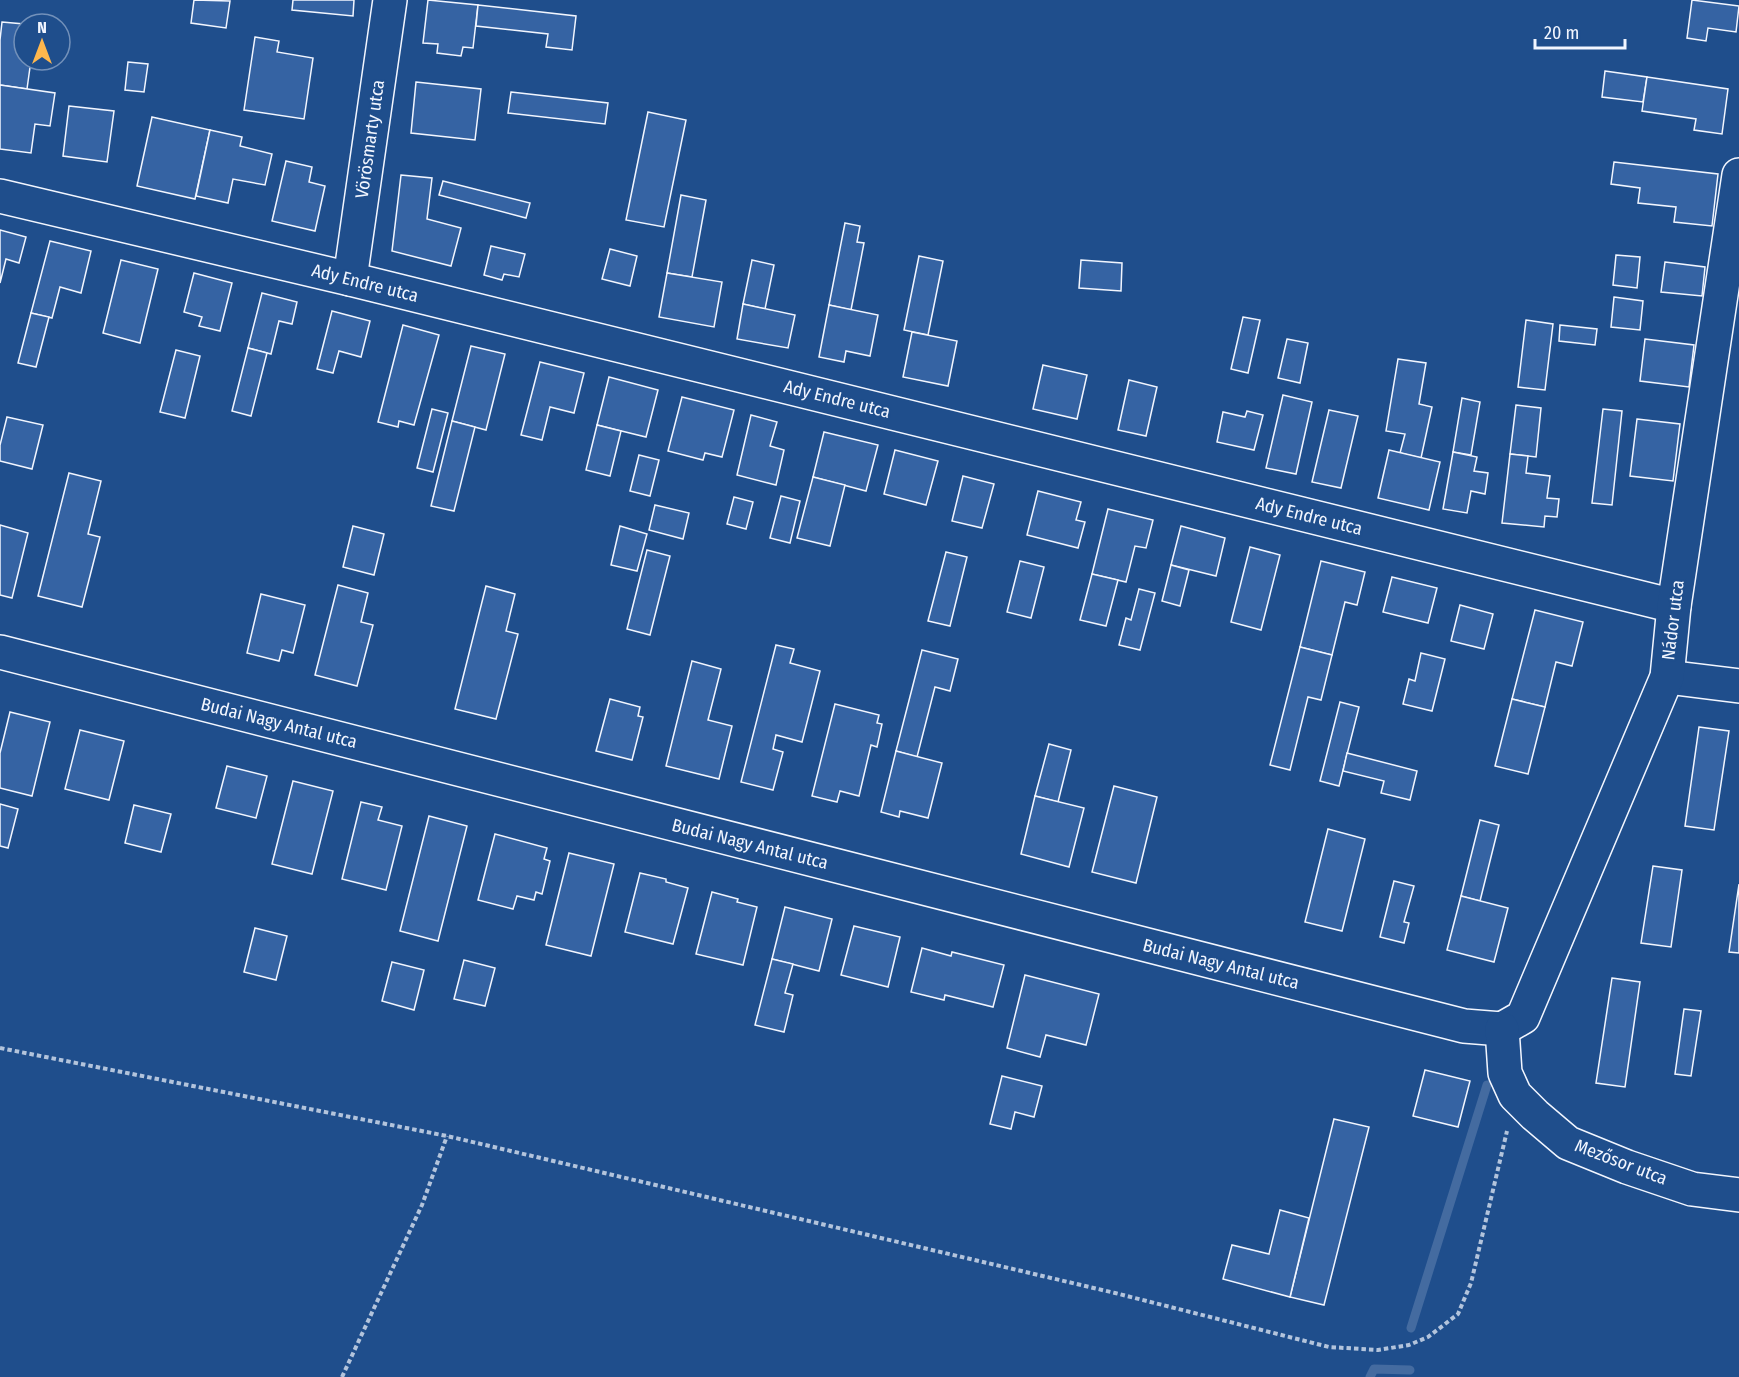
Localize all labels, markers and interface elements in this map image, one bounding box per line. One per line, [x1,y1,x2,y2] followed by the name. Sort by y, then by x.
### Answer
[12,12,72,72] north arrow
[1535,12,1625,50] scale bar
[37,18,47,37] text: N
[1544,22,1579,44] text: 20 m
[351,78,389,200] street label: Vörösmarty utca
[309,259,421,307] street label: Ady Endre utca
[781,375,893,423] street label: Ady Endre utca
[1253,492,1365,540] street label: Ady Endre utca
[1657,578,1689,661] street label: Nádor utca
[198,693,360,753] street label: Budai Nagy Antal utca
[669,814,831,874] street label: Budai Nagy Antal utca
[1140,934,1302,994] street label: Budai Nagy Antal utca
[1572,1134,1670,1190] street label: Mezősor utca

